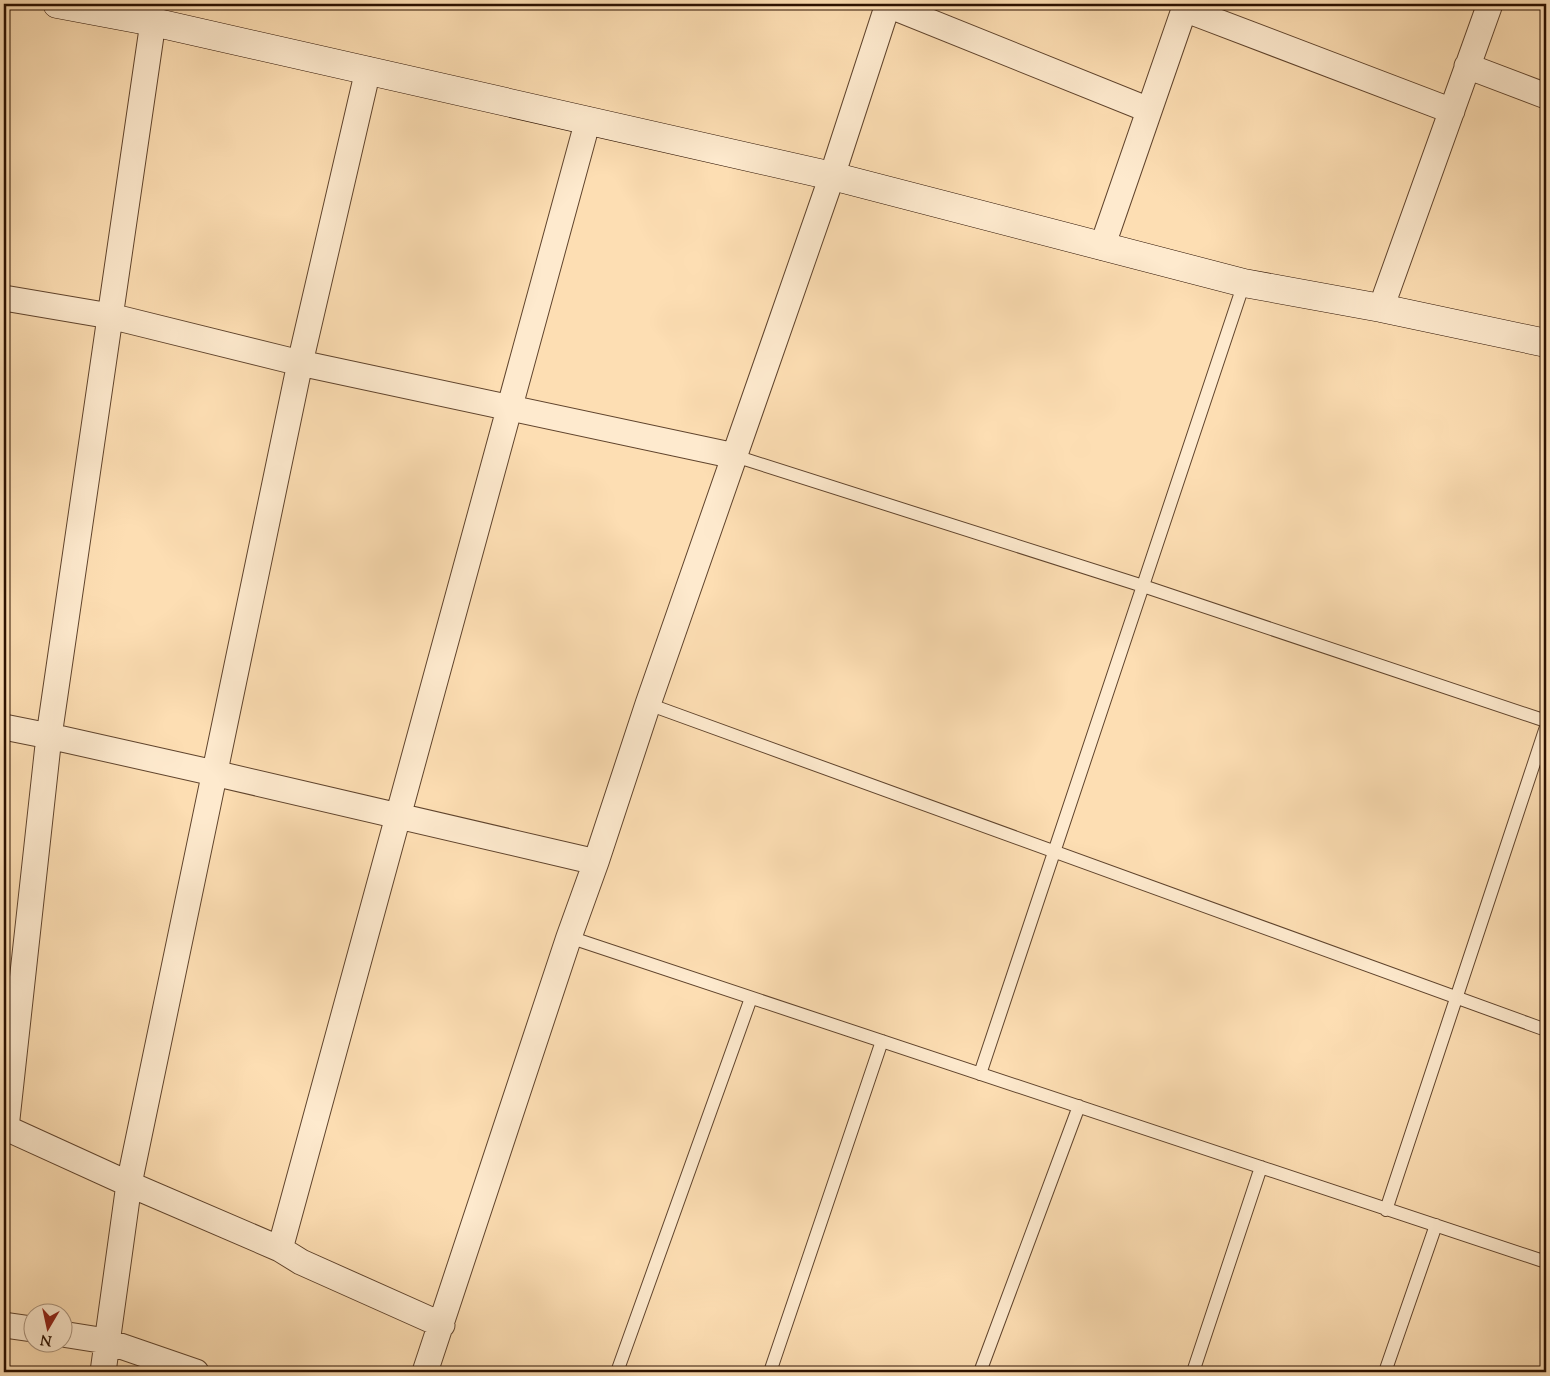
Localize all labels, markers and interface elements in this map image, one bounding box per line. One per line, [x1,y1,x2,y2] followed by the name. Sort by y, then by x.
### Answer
[22,1304,72,1354] north arrow
[39,1328,53,1350] text: N

